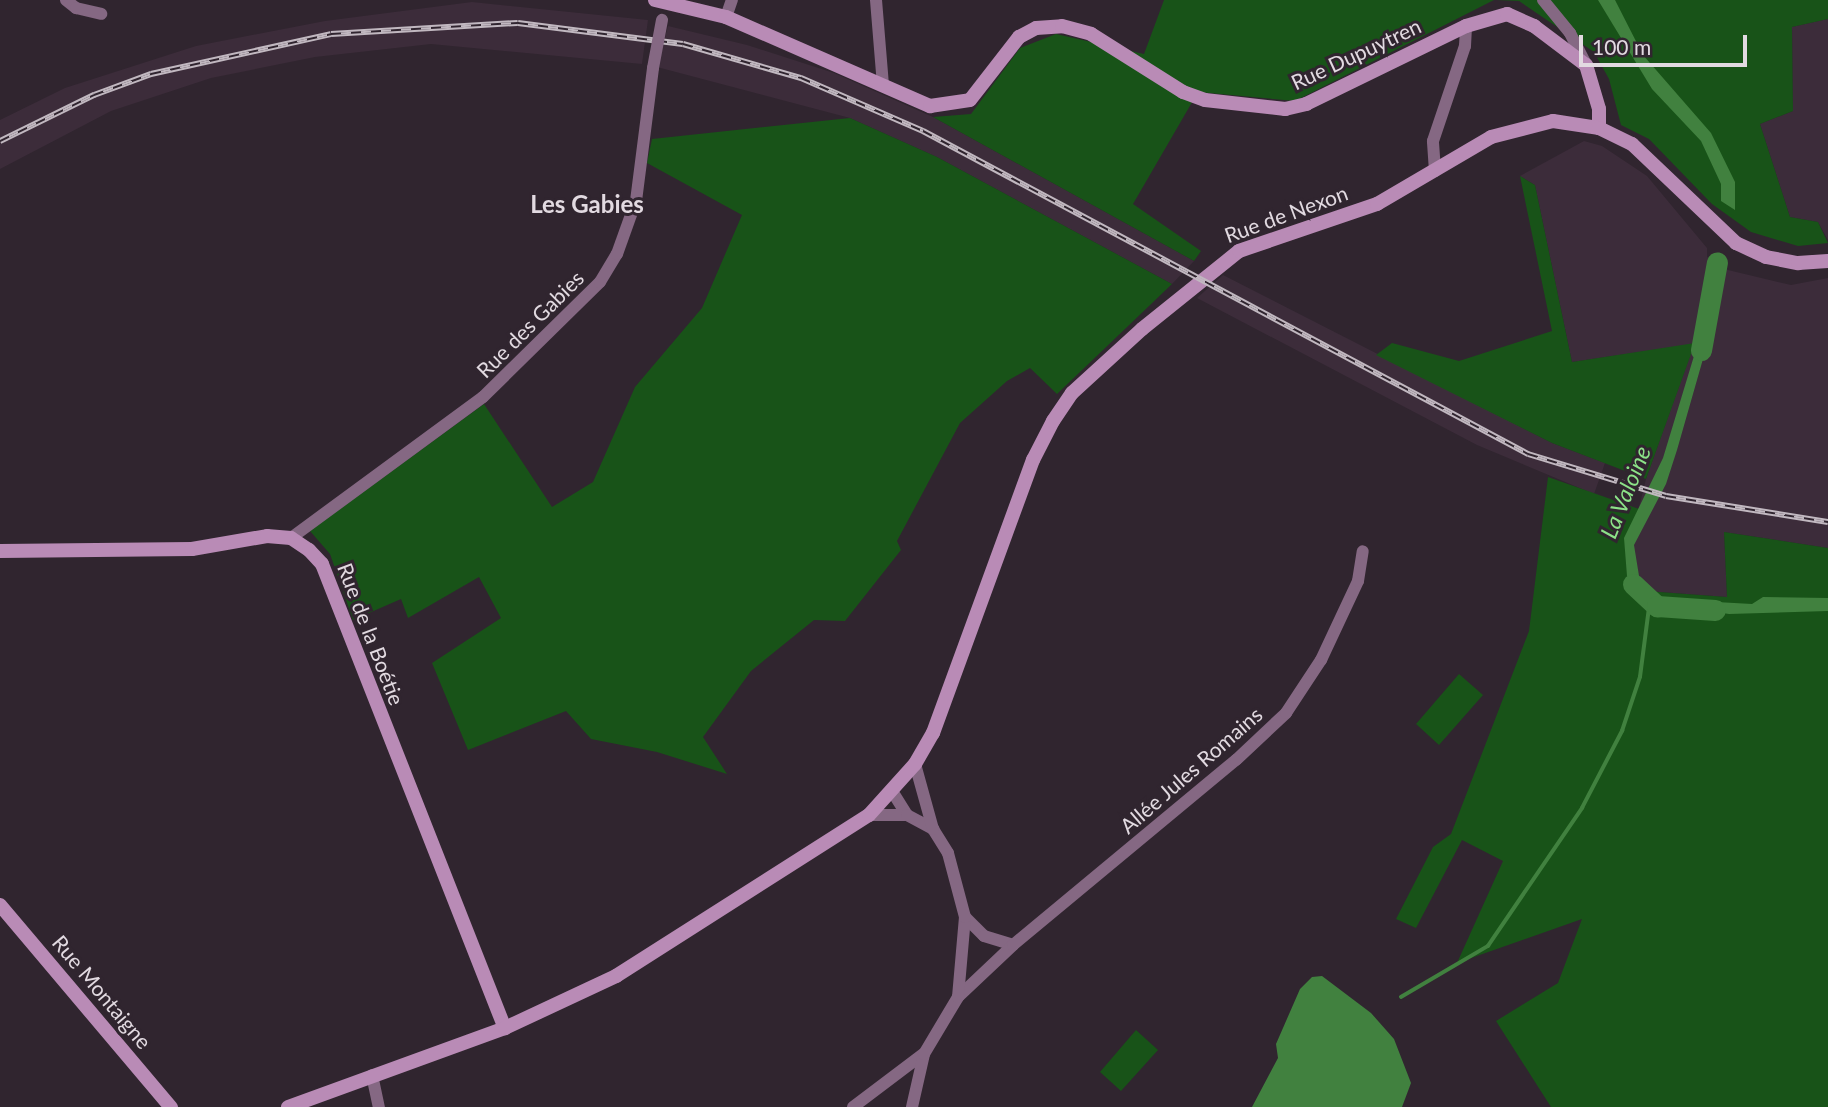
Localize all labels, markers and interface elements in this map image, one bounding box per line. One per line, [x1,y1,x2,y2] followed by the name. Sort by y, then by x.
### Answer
[1287,13,1425,95] street label: Rue Dupuytren
[1583,21,1751,65] scale bar
[1592,34,1651,59] text: 100 m
[1221,180,1351,248] street label: Rue de Nexon
[530,190,644,218] district label: Les Gabies
[471,265,589,383] street label: Rue des Gabies
[1594,441,1656,543] water label: La Valoine
[332,559,410,709] street label: Rue de la Boétie
[1115,701,1267,839] street label: Allée Jules Romains
[47,930,157,1054] street label: Rue Montaigne

